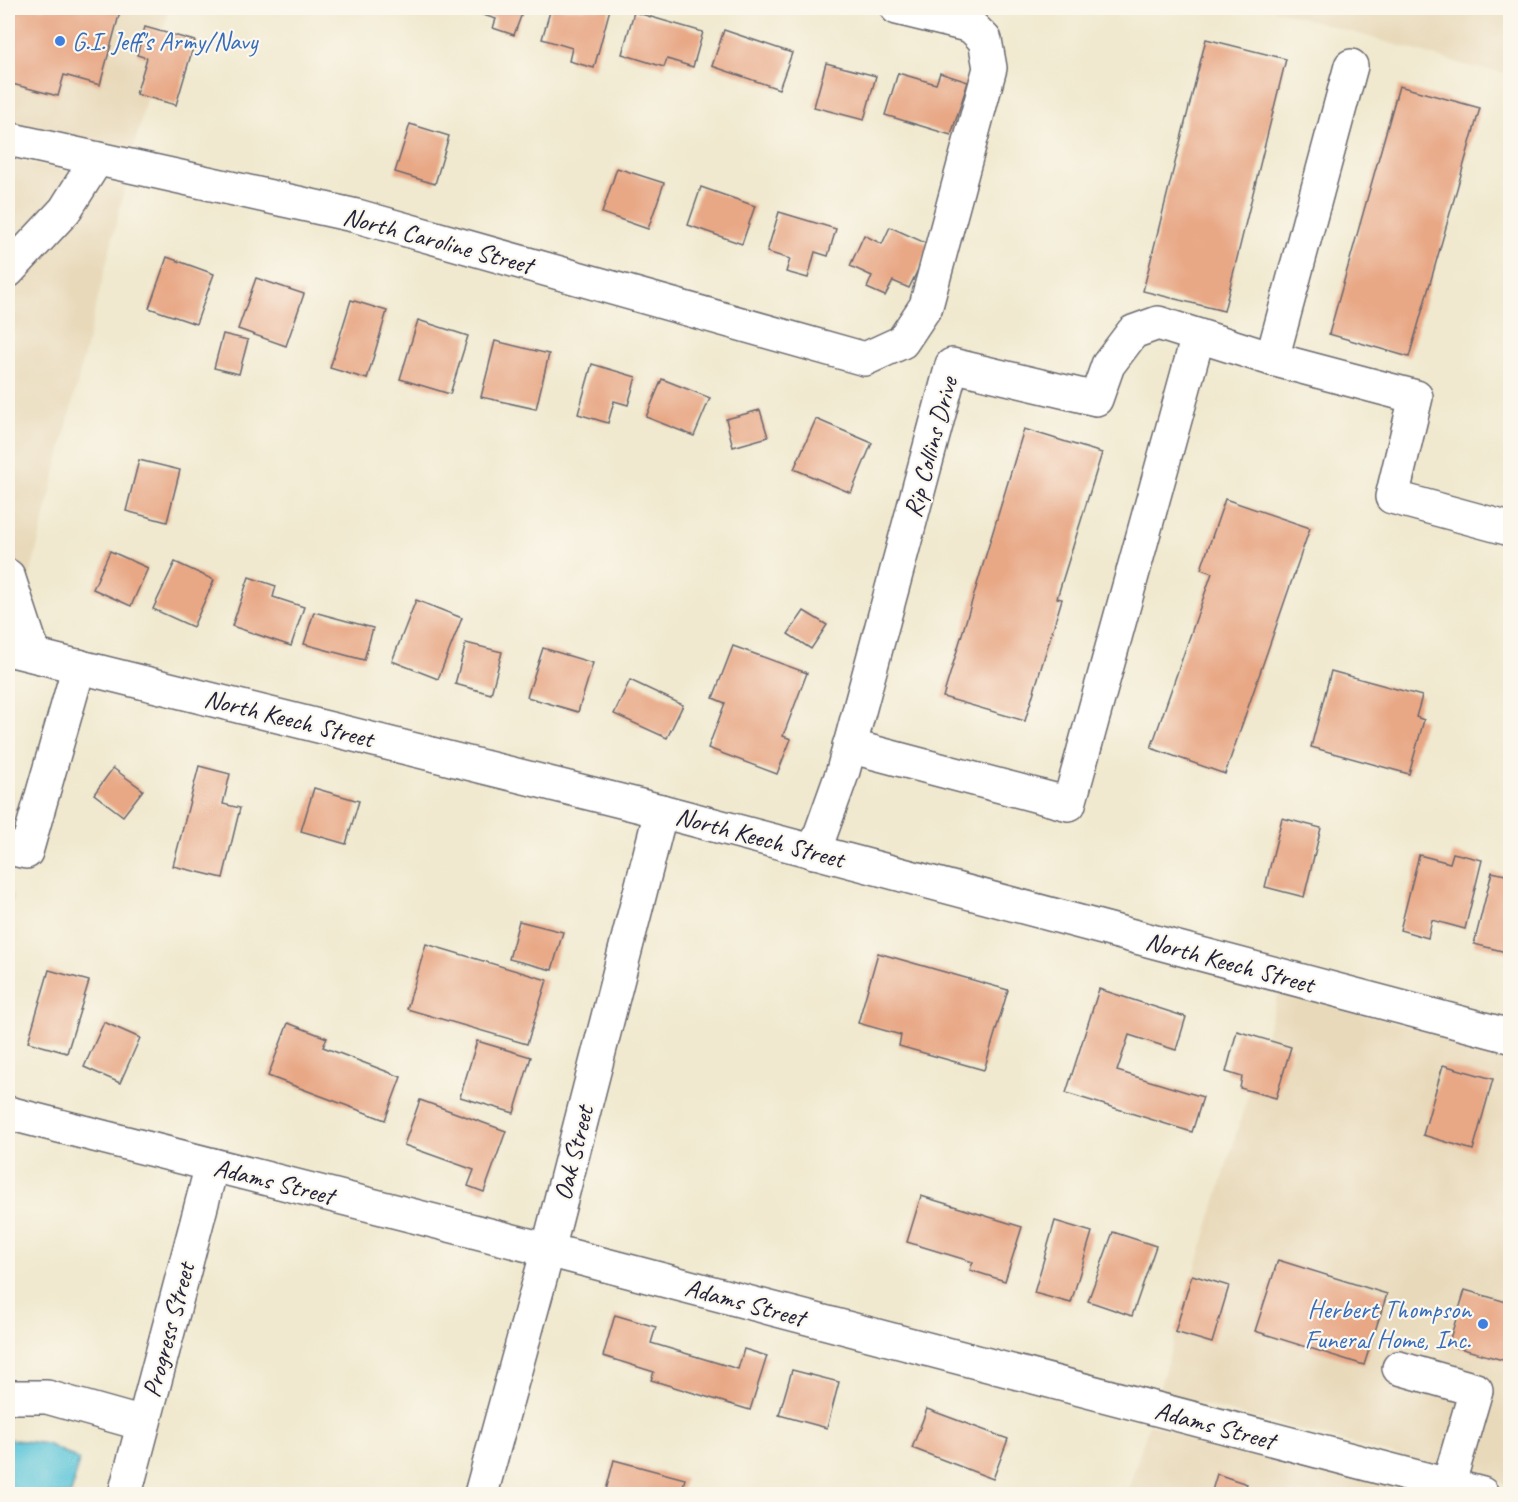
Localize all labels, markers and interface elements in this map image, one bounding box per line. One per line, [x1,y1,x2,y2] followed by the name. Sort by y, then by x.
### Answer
[72,25,259,58] place label: G.I. Jeff's Army/Navy
[53,34,67,48] marker: G.I. Jeff's Army/Navy
[340,199,539,282] street label: North Caroline Street
[896,372,965,521] street label: Rip Collins Drive
[201,682,379,756] street label: North Keech Street
[672,799,850,876] street label: North Keech Street
[1142,924,1320,1001] street label: North Keech Street
[546,1100,602,1204] street label: Oak Street
[211,1151,341,1213] street label: Adams Street
[135,1257,203,1401] street label: Progress Street
[682,1271,811,1335] street label: Adams Street
[1305,1293,1472,1356] place label: Herbert Thompson Funeral Home, Inc.
[1476,1317,1490,1331] marker: Herbert Thompson Funeral Home, Inc.
[1152,1394,1281,1458] street label: Adams Street

